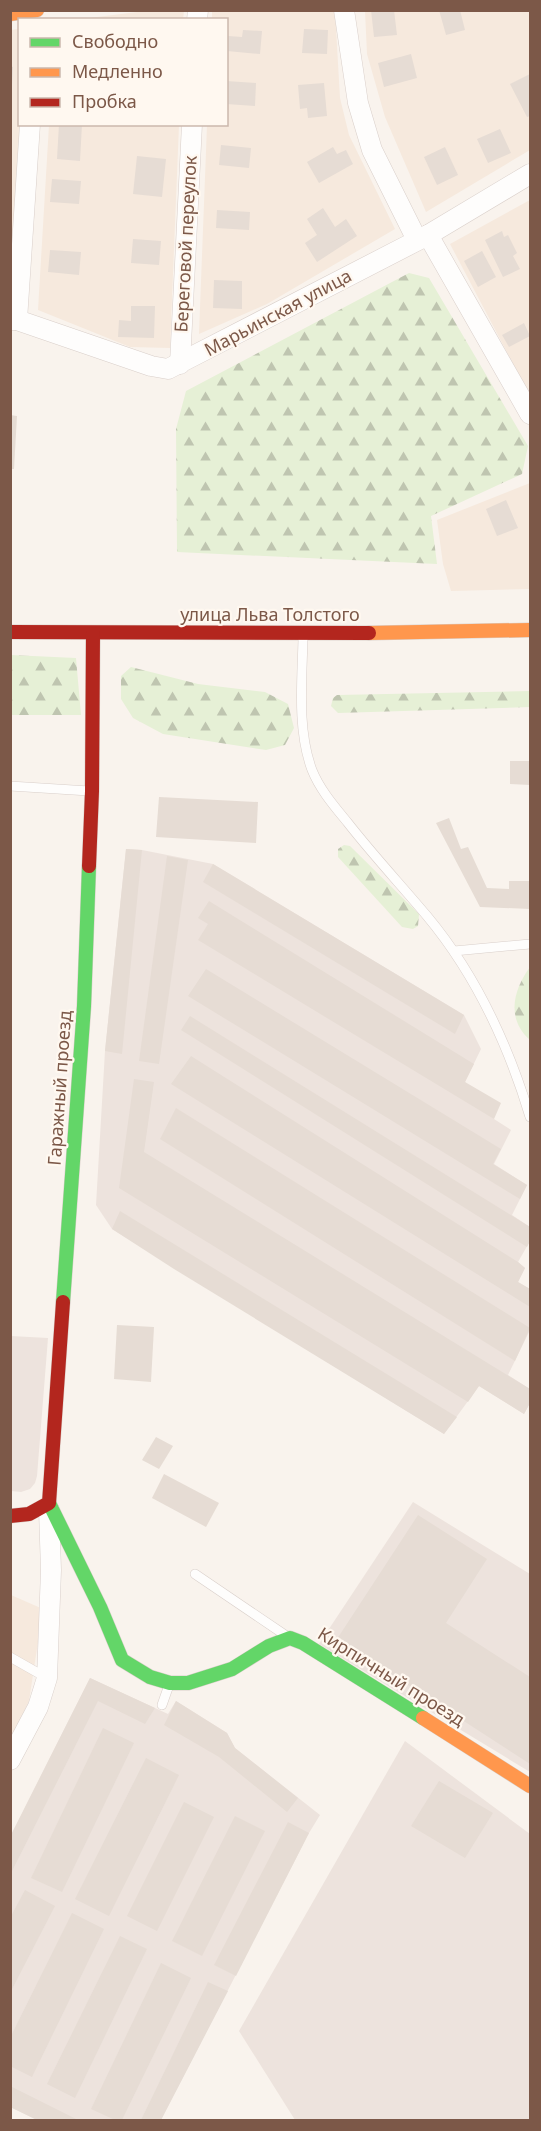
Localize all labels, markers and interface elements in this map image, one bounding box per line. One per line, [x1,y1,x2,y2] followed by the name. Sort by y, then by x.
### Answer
[18,18,228,126] legend
[72,29,158,53] text: Свободно
[72,59,163,83] text: Медленно
[72,89,137,113] text: Пробка
[168,154,202,333] street label: Береговой переулок
[200,263,355,361] street label: Марьинская улица
[180,602,360,626] street label: улица Льва Толстого
[42,1009,76,1166] street label: Гаражный проезд
[314,1621,470,1731] street label: Кирпичный проезд

